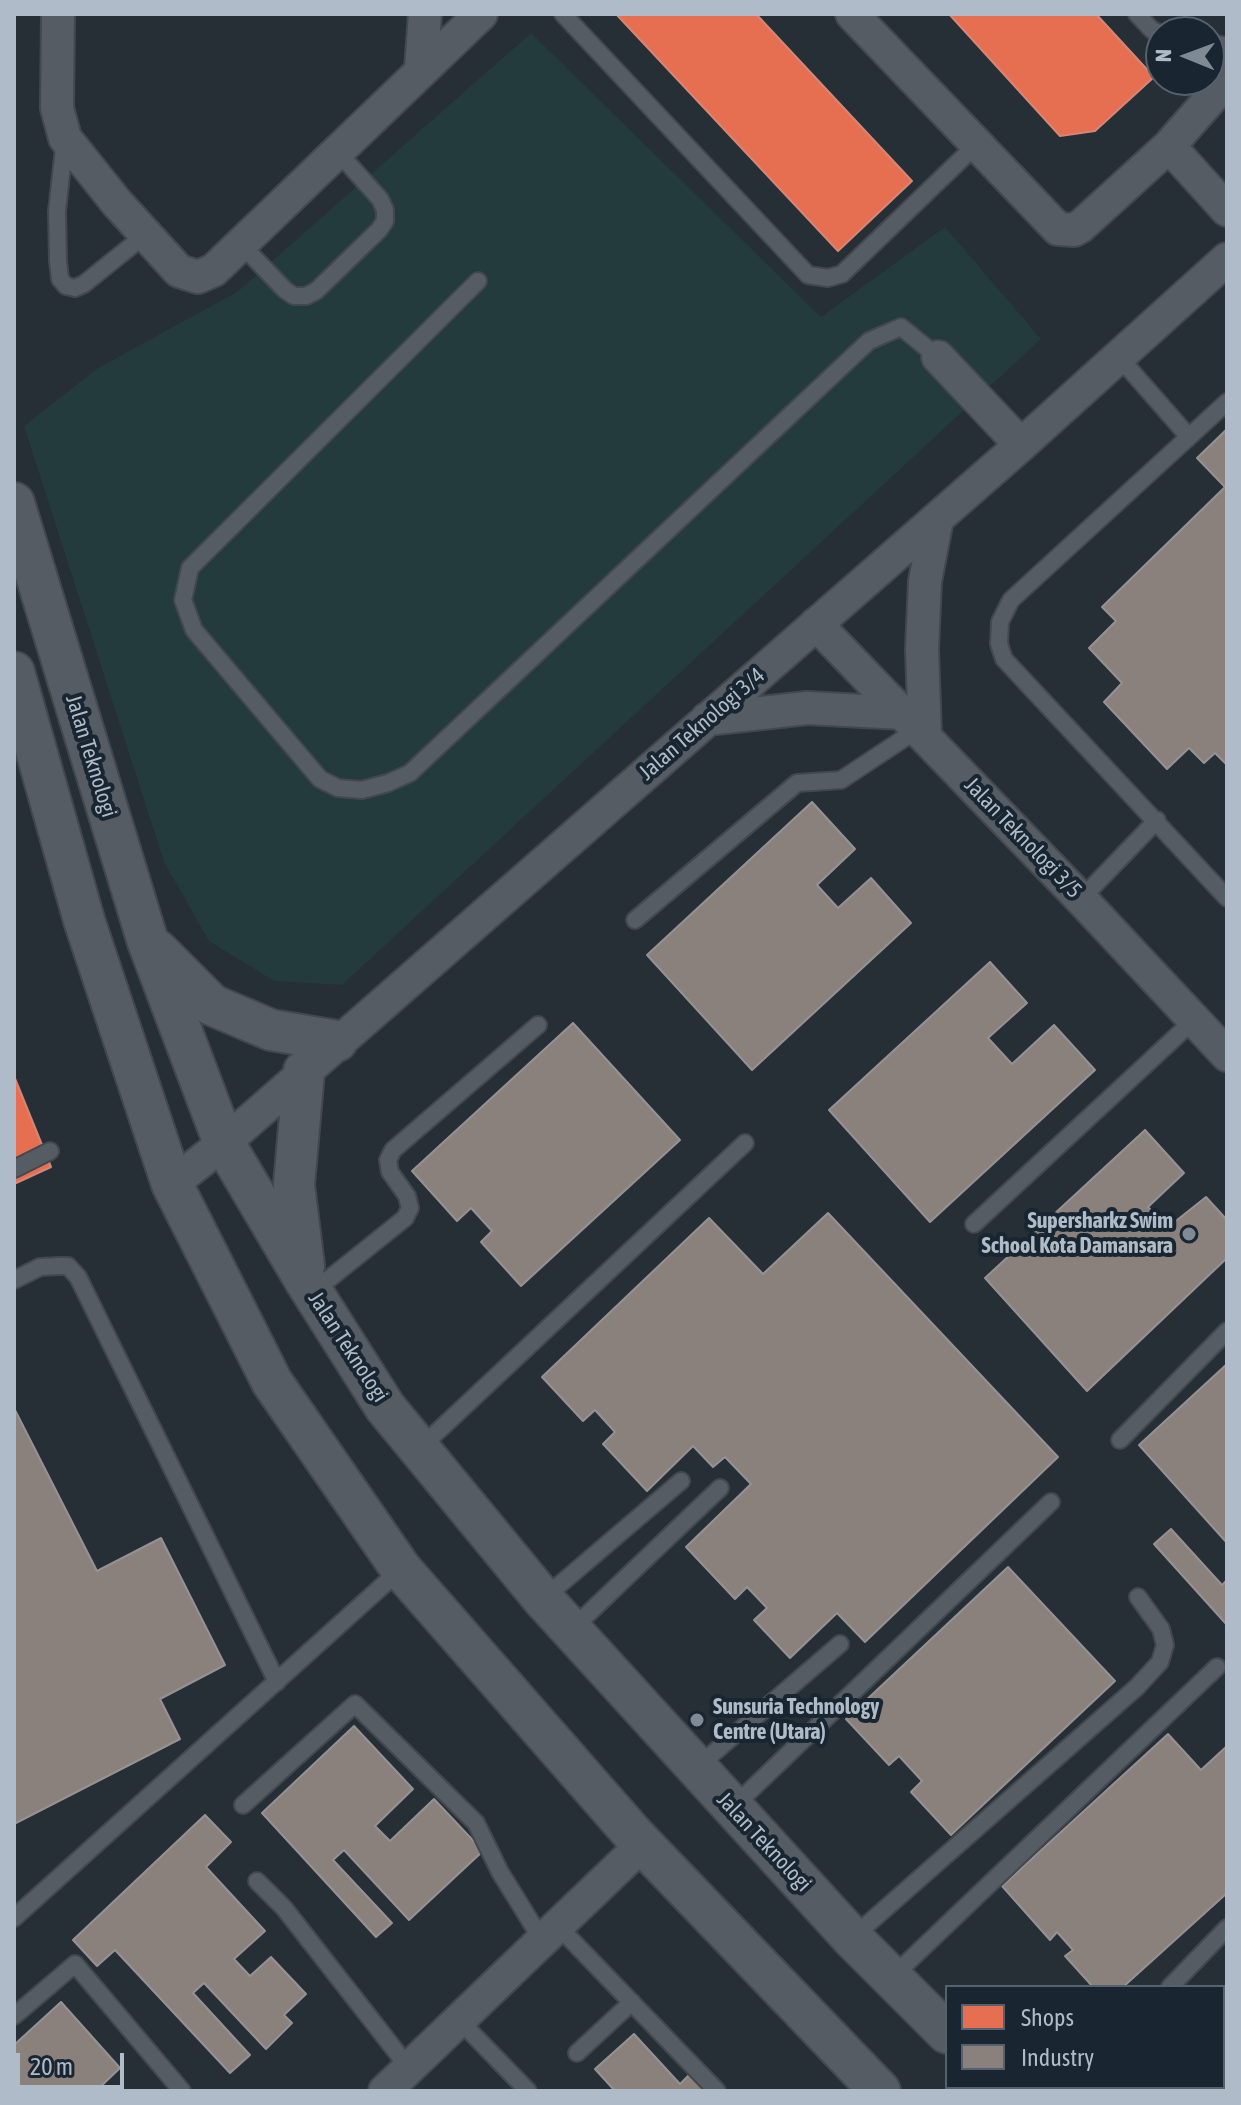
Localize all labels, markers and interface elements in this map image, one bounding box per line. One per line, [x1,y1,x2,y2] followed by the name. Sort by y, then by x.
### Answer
[1145,16,1225,96] north arrow
[1150,49,1176,62] text: N
[634,662,770,786] street label: Jalan Teknologi 3/4
[60,692,122,820] street label: Jalan Teknologi
[959,772,1087,904] street label: Jalan Teknologi 3/5
[982,1208,1173,1260] place label: Supersharkz Swim School Kota Damansara
[1180,1225,1198,1243] marker: Supersharkz Swim School Kota Damansara
[302,1287,394,1407] street label: Jalan Teknologi
[713,1694,879,1746] place label: Sunsuria Technology Centre (Utara)
[688,1711,706,1729] marker: Sunsuria Technology Centre (Utara)
[711,1787,817,1897] street label: Jalan Teknologi
[945,1985,1225,2089] legend
[1021,2004,1074,2031] text: Shops
[20,2037,128,2087] scale bar
[1021,2044,1094,2071] text: Industry
[30,2053,73,2080] text: 20 m

